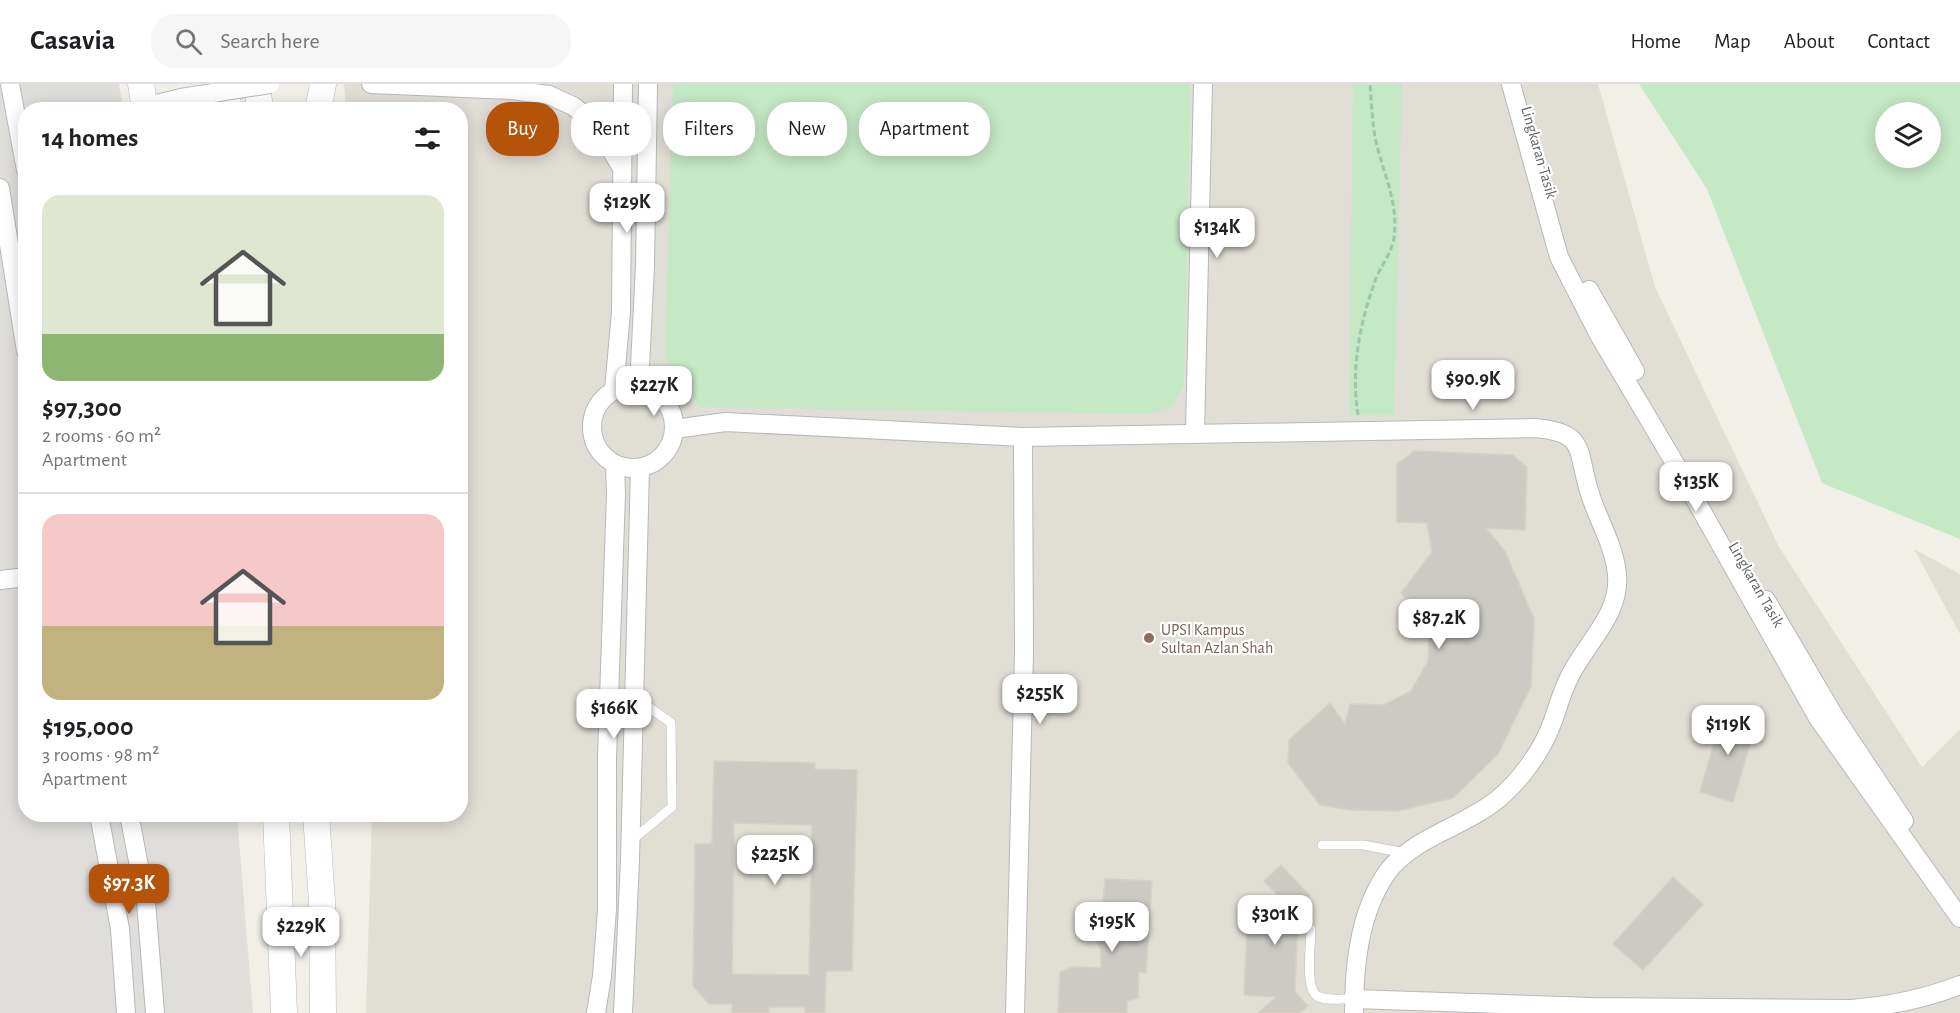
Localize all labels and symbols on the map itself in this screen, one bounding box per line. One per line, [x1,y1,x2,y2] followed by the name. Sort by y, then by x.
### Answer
[1518,104,1560,201] street label: Lingkaran Tasik
[585,183,669,234] pin: $129K
[1175,208,1259,259] pin: $134K
[1424,360,1522,411] pin: $90.9K
[612,366,696,417] pin: $227K
[1654,462,1738,513] pin: $135K
[1725,539,1787,630] street label: Lingkaran Tasik
[1390,599,1488,650] pin: $87.2K
[1161,622,1273,656] place label: UPSI Kampus Sultan Azlan Shah
[1142,631,1156,645] marker: UPSI Kampus Sultan Azlan Shah
[998,674,1082,725] pin: $255K
[572,689,656,740] pin: $166K
[1686,705,1770,756] pin: $119K
[733,835,817,886] pin: $225K
[80,864,178,915] pin: $97.3K
[1233,895,1317,946] pin: $301K
[1070,902,1154,953] pin: $195K
[259,907,343,958] pin: $229K

